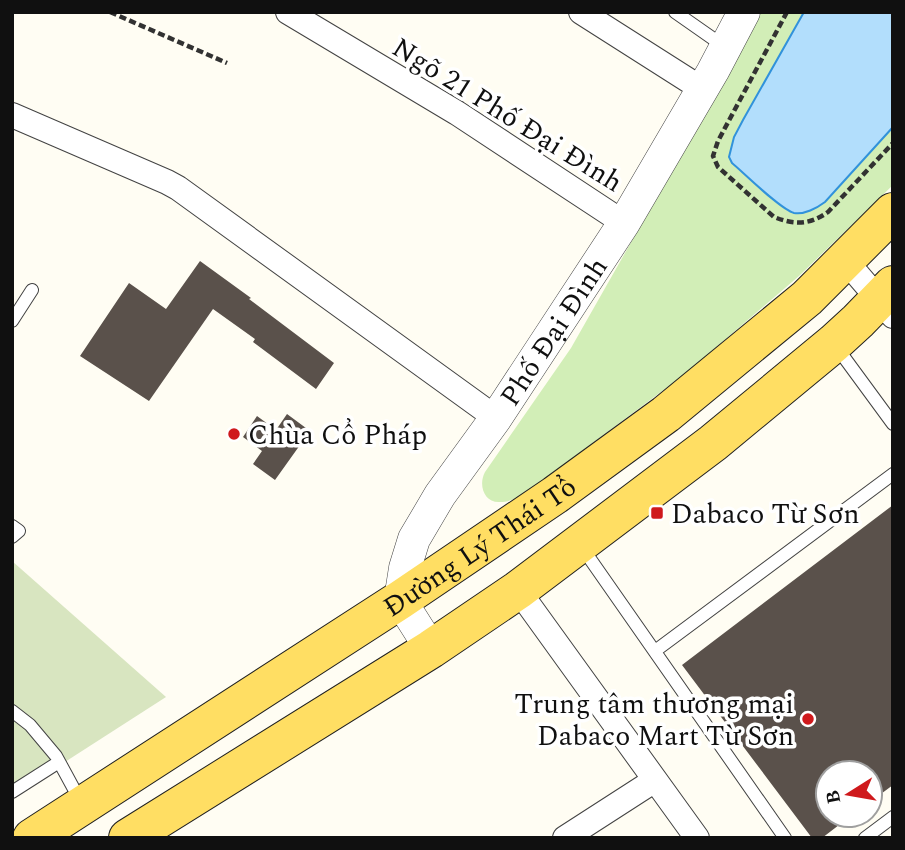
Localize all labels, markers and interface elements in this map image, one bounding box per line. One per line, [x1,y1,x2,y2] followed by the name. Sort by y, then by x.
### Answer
[383,27,631,204] street label: Ngõ 21 Phố Đại Đình
[490,249,619,415] street label: Phố Đại Đình
[248,414,427,457] place label: Chùa Cổ Pháp
[226,426,242,442] marker: Chùa Cổ Pháp
[375,466,586,629] street label: Đường Lý Thái Tổ
[671,493,859,536] place label: Dabaco Từ Sơn
[649,505,665,521] marker: Dabaco Từ Sơn
[514,683,794,758] place label: Trung tâm thương mại Dabaco Mart Từ Sơn
[800,711,816,727] marker: Trung tâm thương mại Dabaco Mart Từ Sơn
[814,759,884,829] north arrow
[818,788,849,806] text: B

